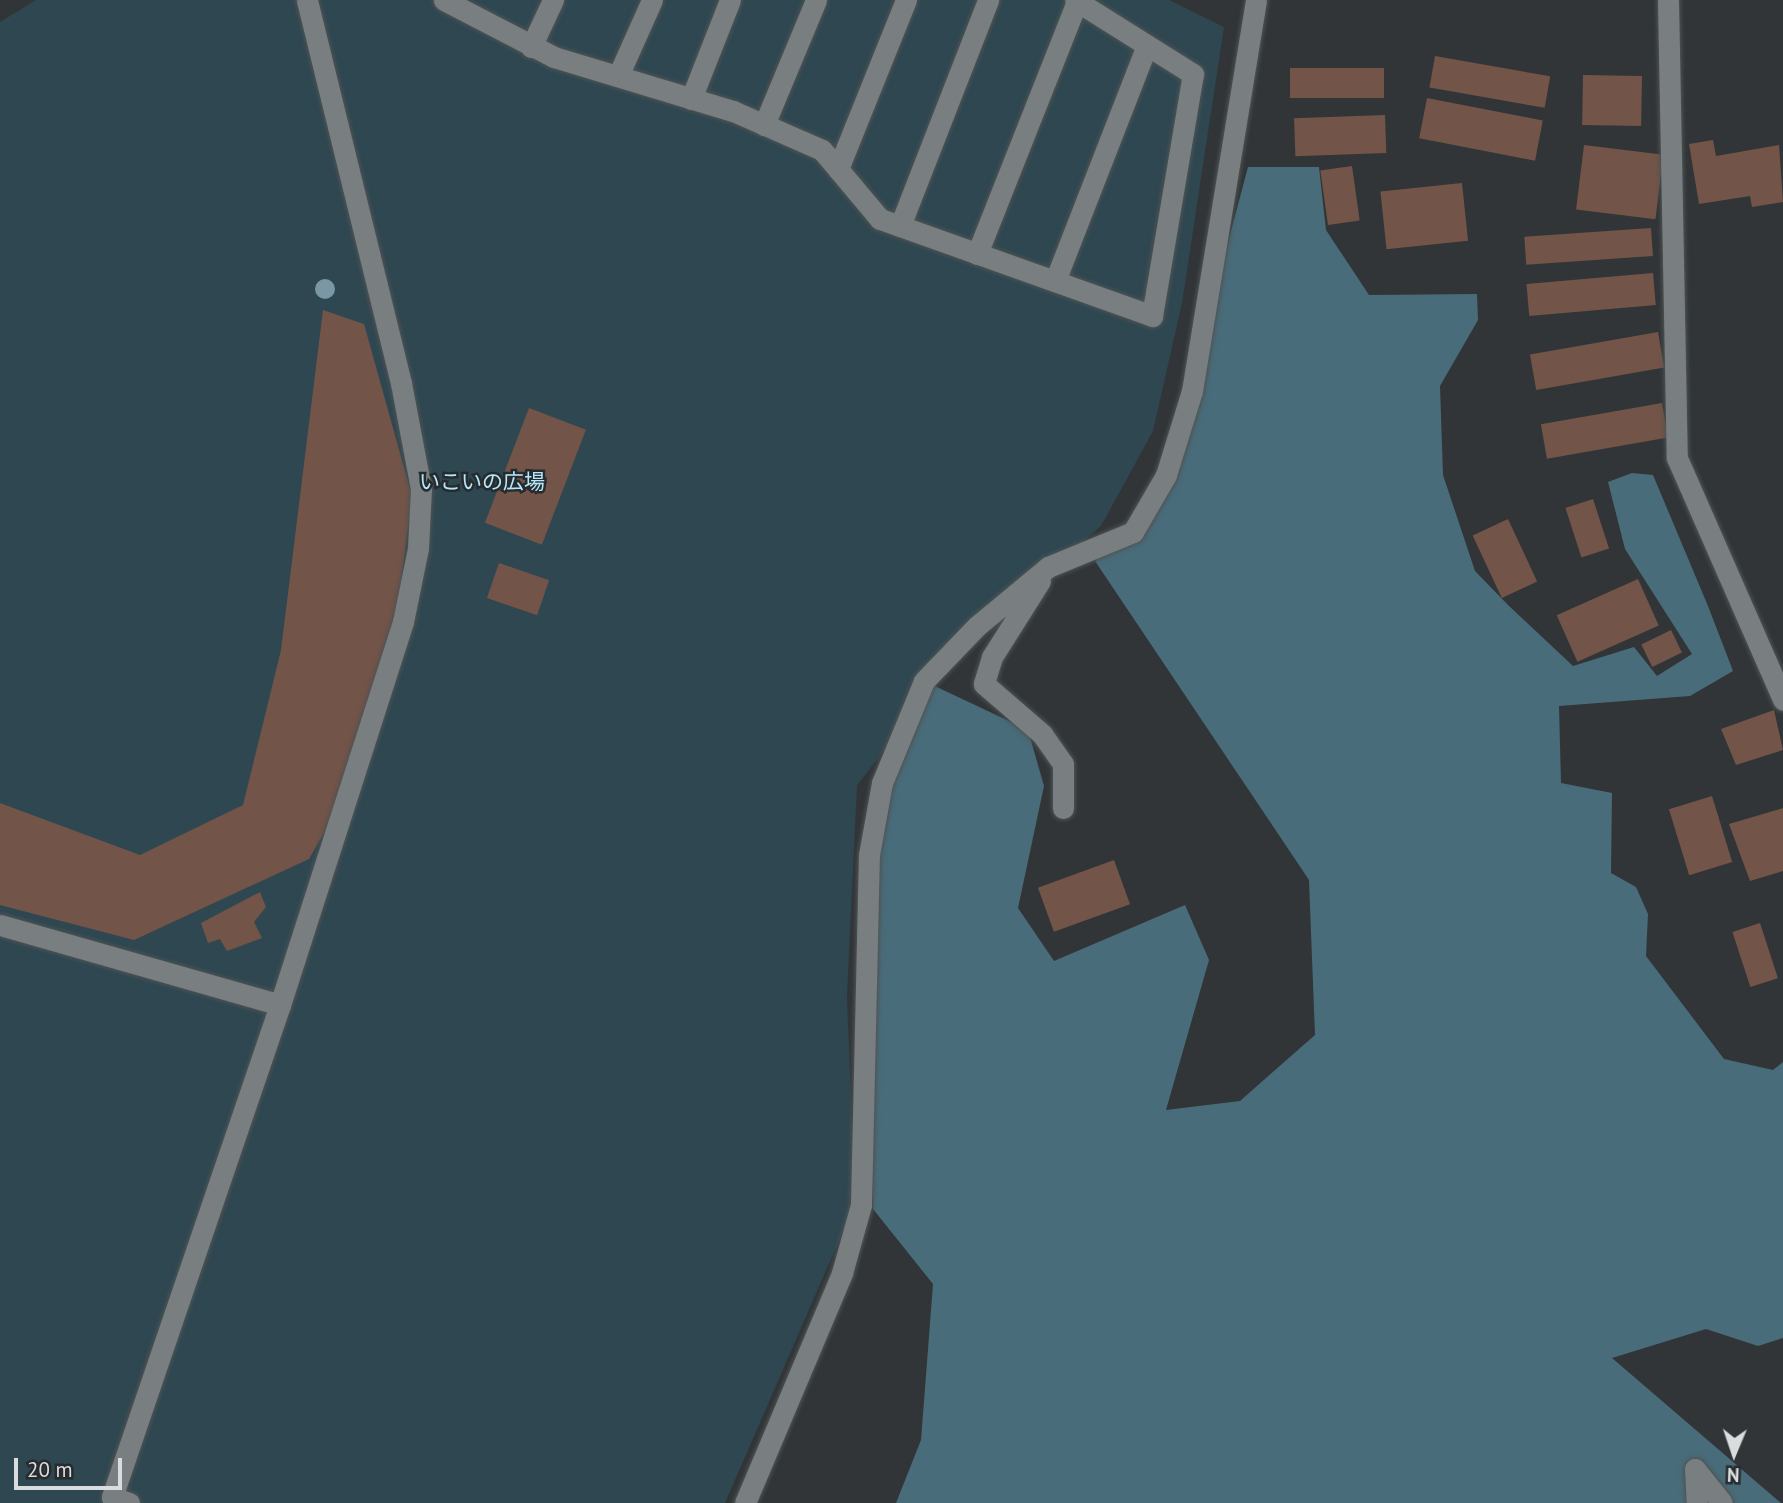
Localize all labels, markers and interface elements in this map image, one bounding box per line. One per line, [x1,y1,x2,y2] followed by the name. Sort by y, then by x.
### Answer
[419,469,545,495] park label: いこいの広場
[1699,1419,1769,1489] north arrow
[18,1444,126,1488] scale bar
[27,1456,73,1483] text: 20 m
[1727,1463,1740,1487] text: N

